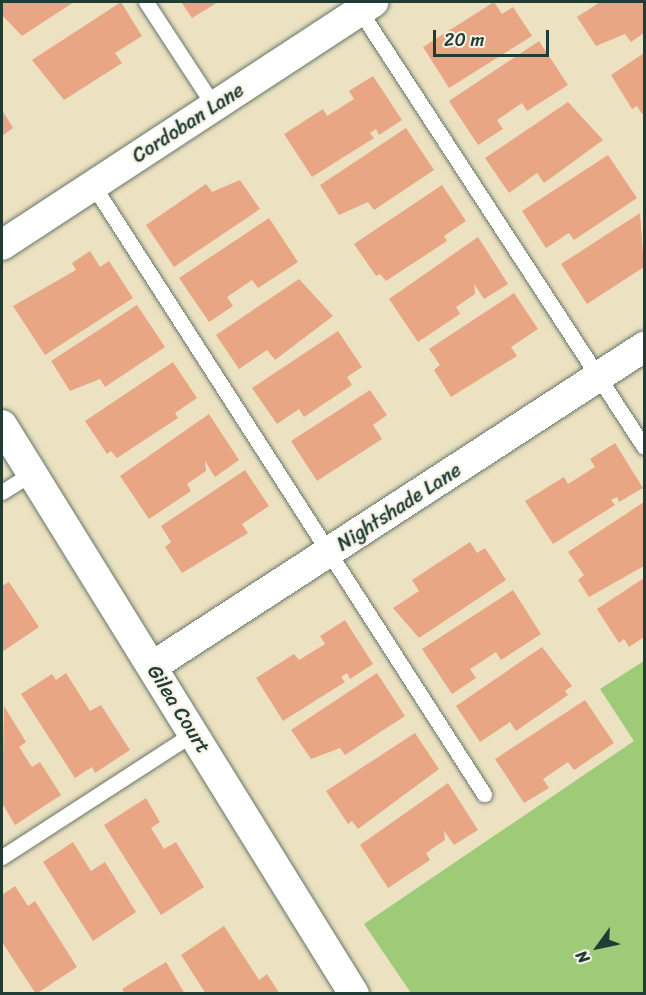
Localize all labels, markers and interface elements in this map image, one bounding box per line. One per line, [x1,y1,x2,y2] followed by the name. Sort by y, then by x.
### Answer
[436,18,552,56] scale bar
[444,24,484,56] text: 20 m
[128,78,248,168] street label: Cordoban Lane
[332,458,466,556] street label: Nightshade Lane
[142,660,216,758] street label: Gilea Court
[568,917,628,977] north arrow
[567,945,598,970] text: N

